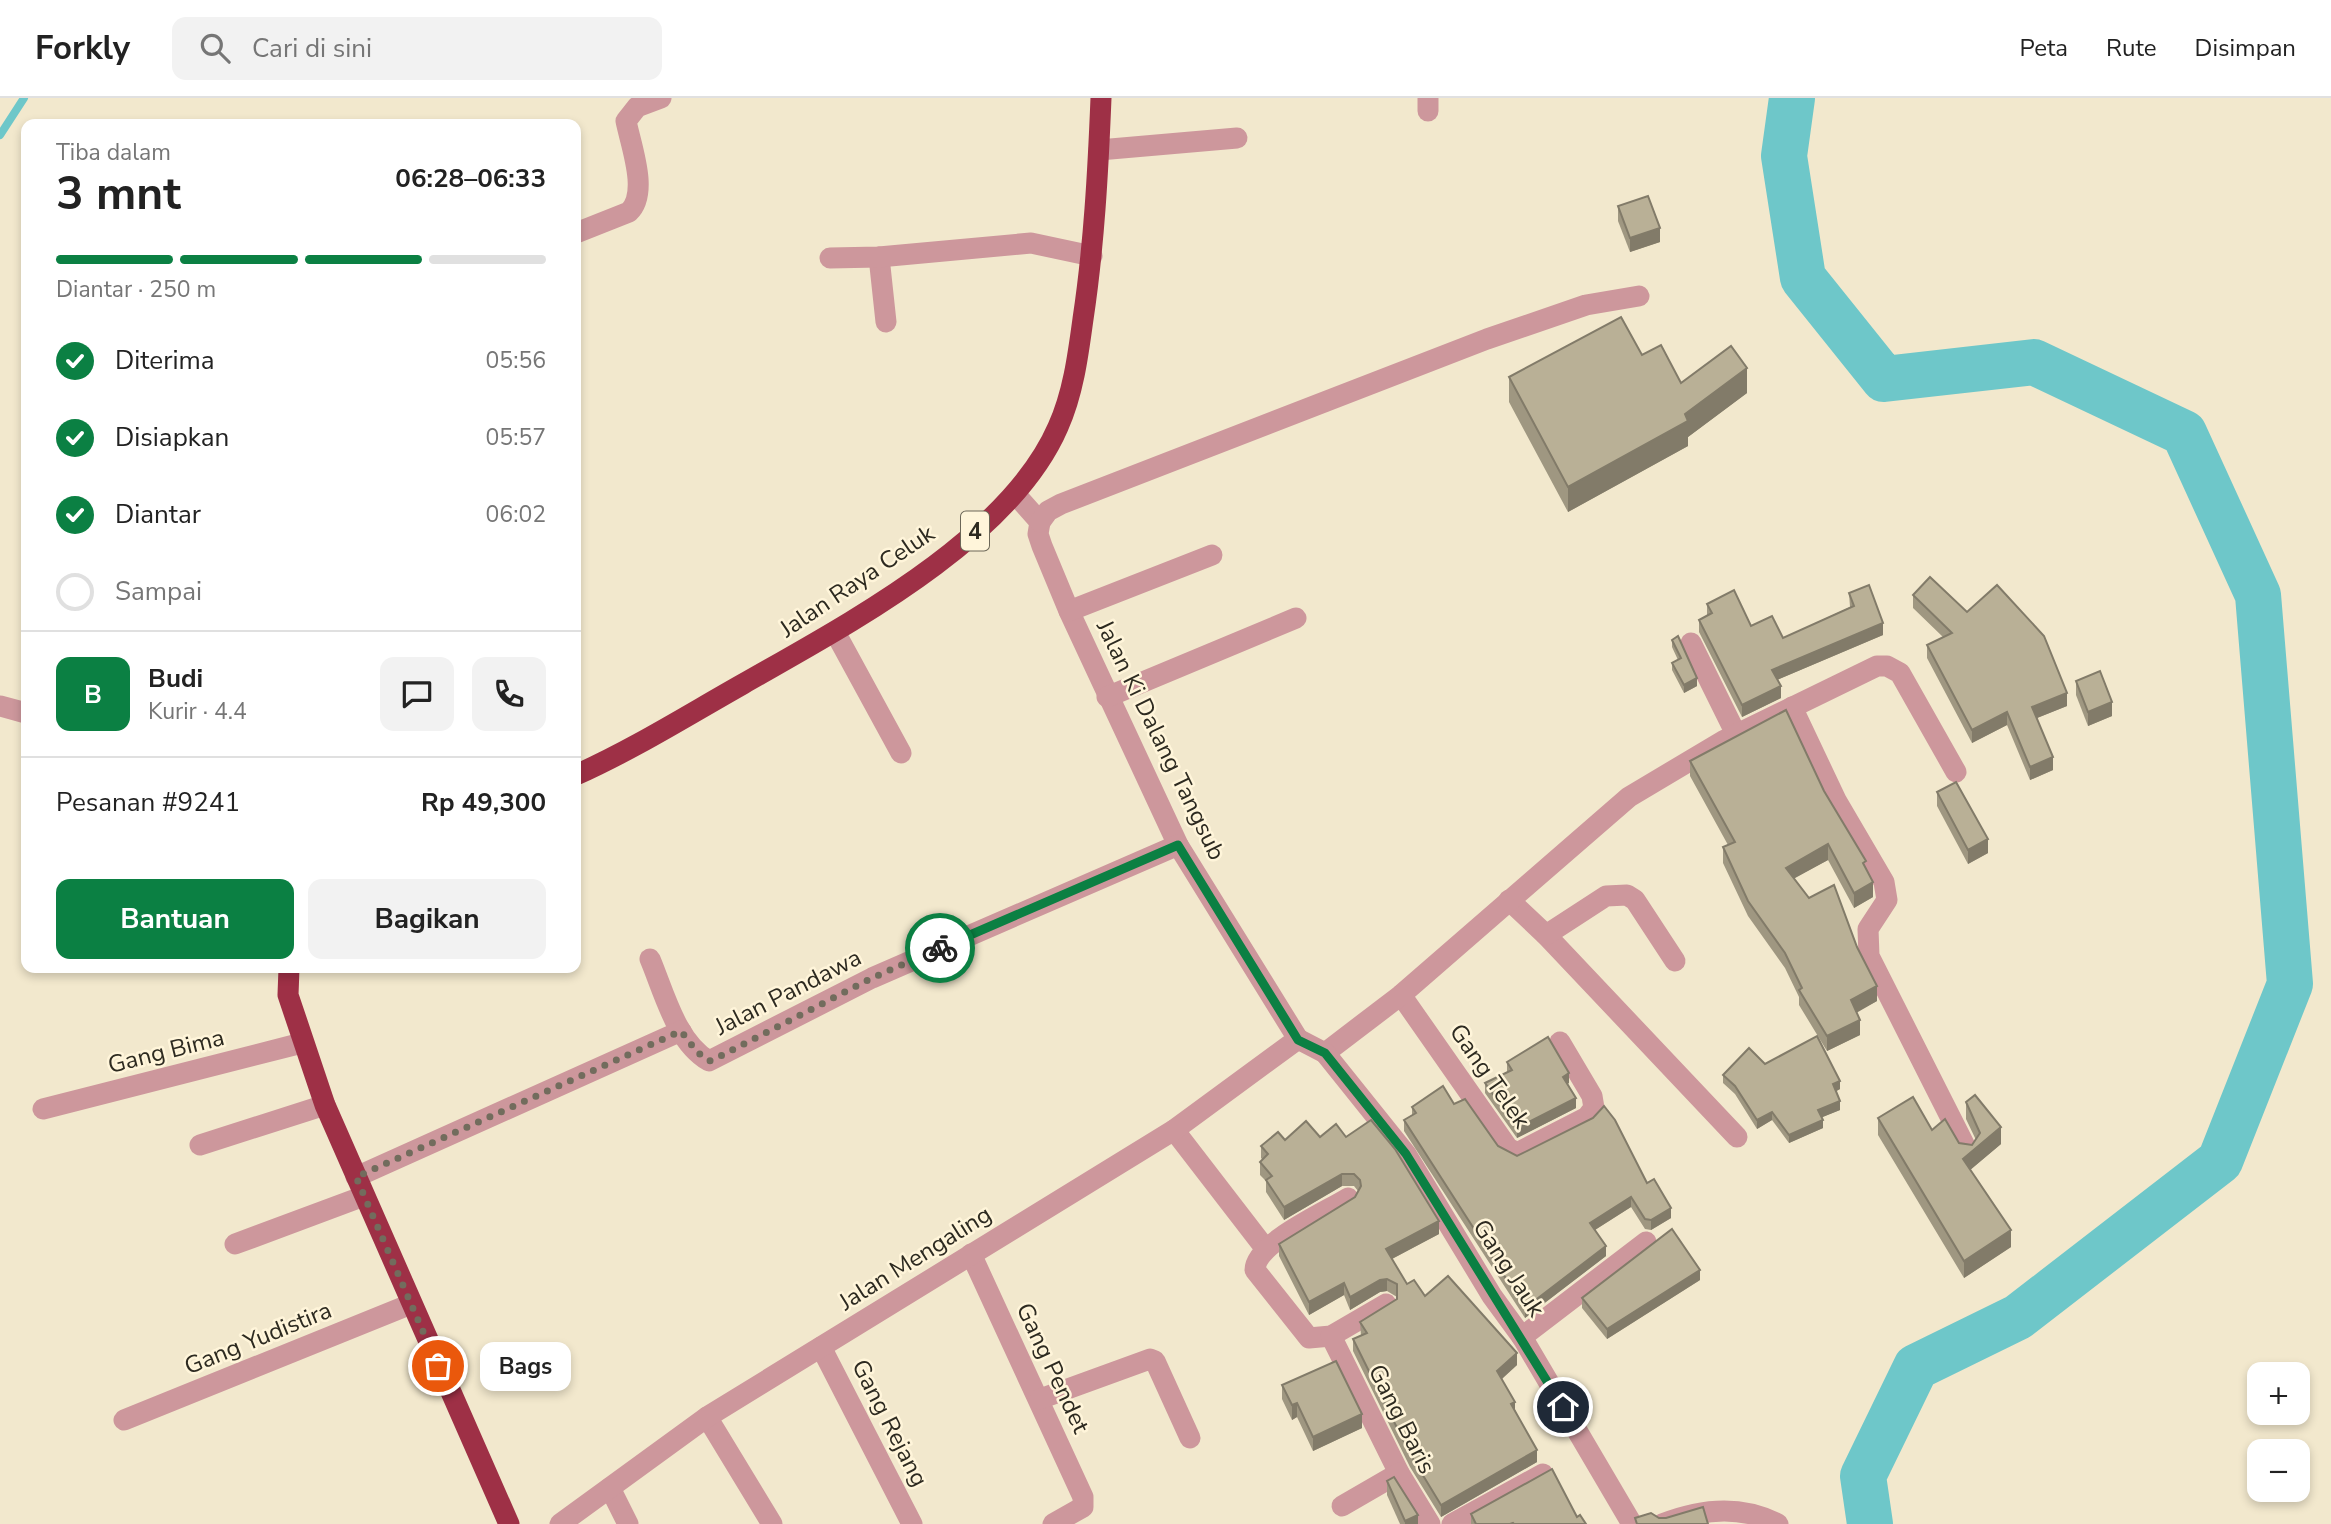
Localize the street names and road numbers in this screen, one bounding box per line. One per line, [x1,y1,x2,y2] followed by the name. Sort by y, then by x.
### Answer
[961,512,989,550] road number: 4
[772,517,942,645] street label: Jalan Raya Celuk
[1089,614,1233,865] street label: Jalan Ki Dalang Tangsub
[708,941,867,1043] street label: Jalan Pandawa
[1442,1017,1538,1136] street label: Gang Telek
[104,1021,228,1081] street label: Gang Bima
[832,1198,997,1318] street label: Jalan Mengaling
[1466,1213,1553,1324] street label: Gang Jauk
[180,1294,336,1382] street label: Gang Yudistira
[1009,1298,1097,1439] street label: Gang Pendet
[844,1354,936,1492] street label: Gang Rejang
[1361,1359,1443,1479] street label: Gang Baris

